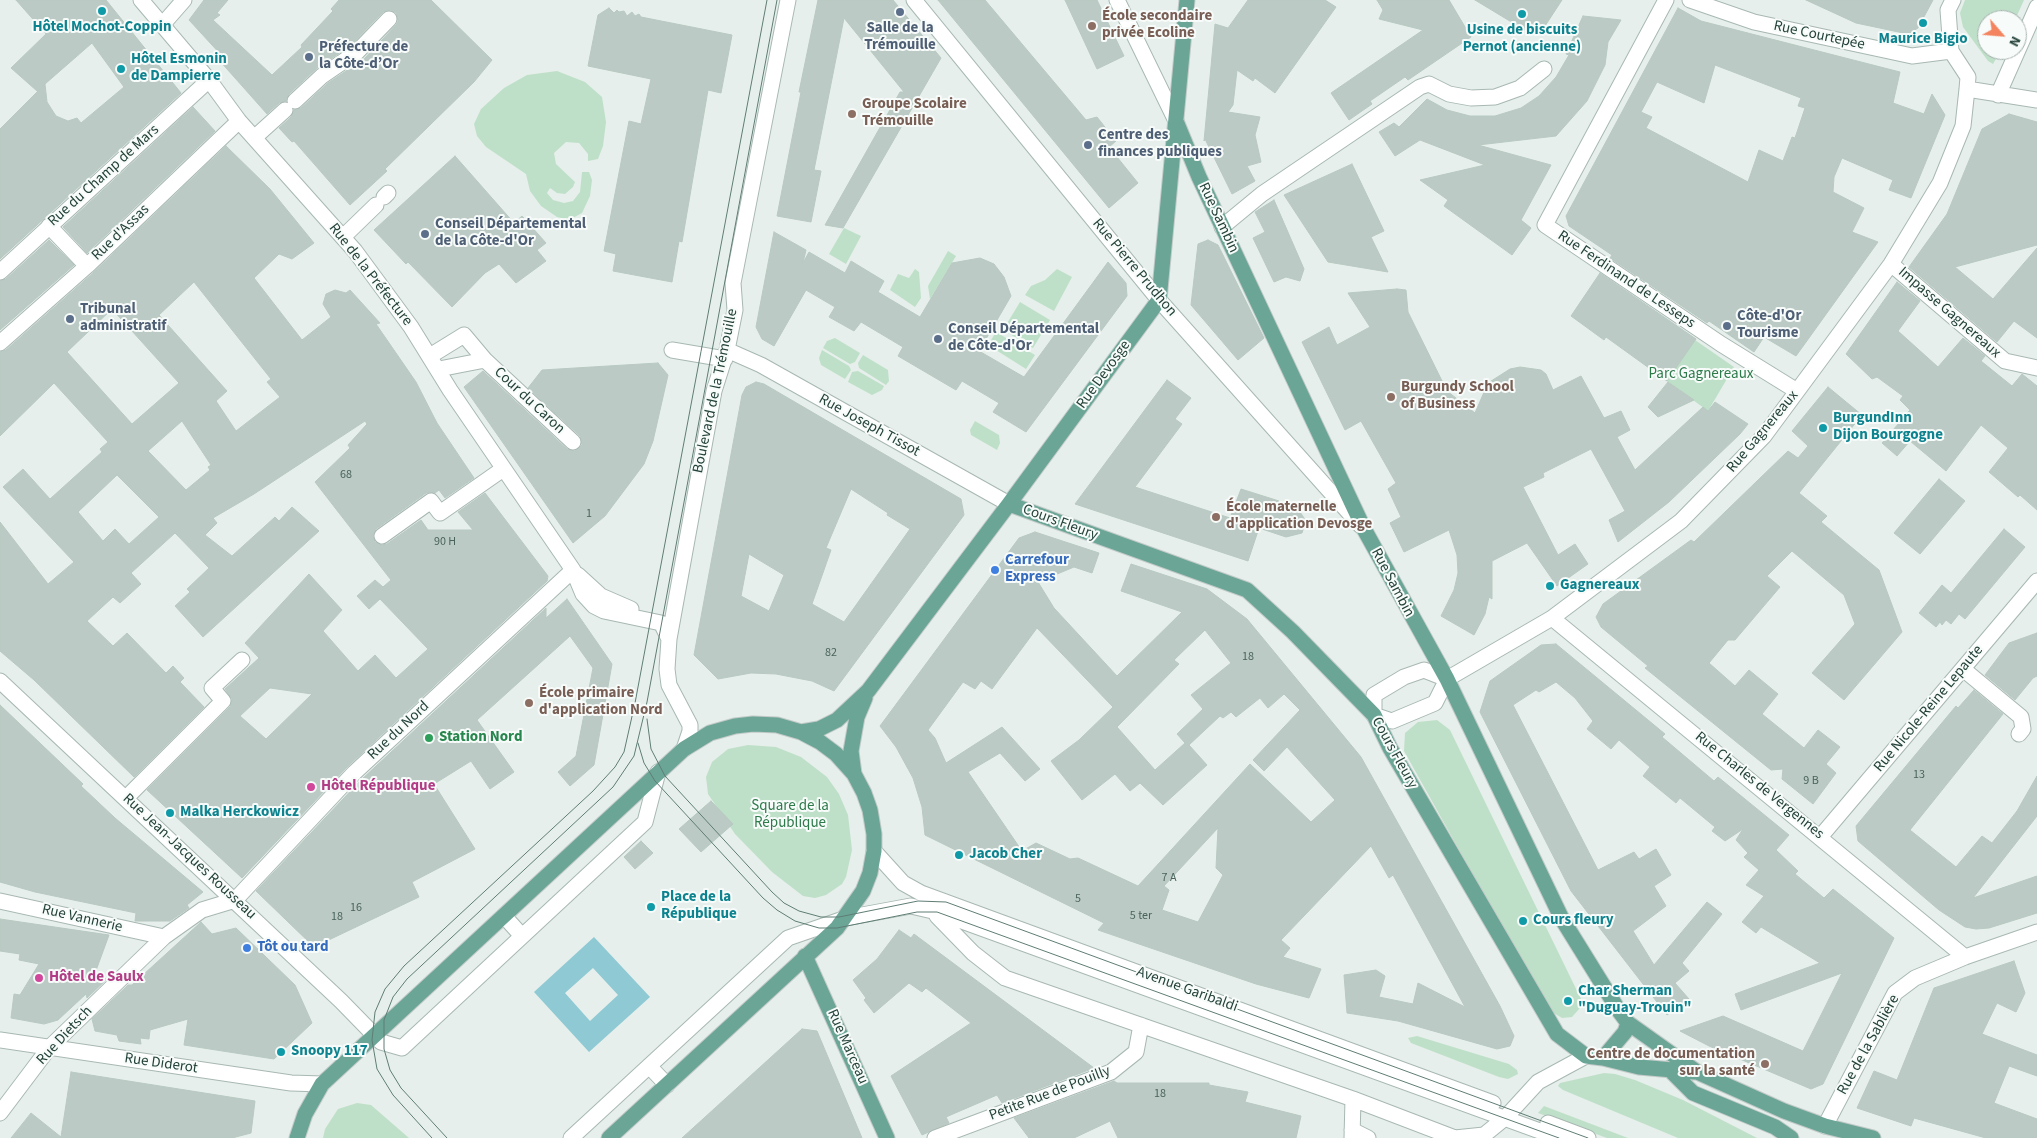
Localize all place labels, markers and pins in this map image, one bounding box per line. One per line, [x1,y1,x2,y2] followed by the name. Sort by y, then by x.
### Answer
[96,5,108,17] marker: Hôtel Mochot-Coppin
[894,6,906,18] marker: Salle de la Trémouille
[1102,8,1212,43] place label: École secondaire privée Ecoline
[1516,8,1528,20] marker: Usine de biscuits Pernot (ancienne)
[1917,17,1929,29] marker: Maurice Bigio
[33,19,171,37] place label: Hôtel Mochot-Coppin
[864,20,936,55] place label: Salle de la Trémouille
[1086,20,1098,32] marker: École secondaire privée Ecoline
[1463,22,1581,57] place label: Usine de biscuits Pernot (ancienne)
[1878,31,1968,49] place label: Maurice Bigio
[319,39,408,74] place label: Préfecture de la Côte-d’Or
[131,51,227,86] place label: Hôtel Esmonin de Dampierre
[303,51,315,63] marker: Préfecture de la Côte-d’Or
[115,63,127,75] marker: Hôtel Esmonin de Dampierre
[862,96,967,131] place label: Groupe Scolaire Trémouille
[846,108,858,120] marker: Groupe Scolaire Trémouille
[1098,127,1222,162] place label: Centre des finances publiques
[1082,139,1094,151] marker: Centre des finances publiques
[435,216,586,251] place label: Conseil Départemental de la Côte-d'Or
[419,228,431,240] marker: Conseil Départemental de la Côte-d'Or
[80,301,166,336] place label: Tribunal administratif
[1737,308,1801,343] place label: Côte-d'Or Tourisme
[64,313,76,325] marker: Tribunal administratif
[1721,320,1733,332] marker: Côte-d'Or Tourisme
[948,321,1099,356] place label: Conseil Départemental de Côte-d'Or
[932,333,944,345] marker: Conseil Départemental de Côte-d'Or
[1401,379,1514,414] place label: Burgundy School of Business
[1385,391,1397,403] marker: Burgundy School of Business
[1833,410,1943,445] place label: BurgundInn Dijon Bourgogne
[1817,422,1829,434] marker: BurgundInn Dijon Bourgogne
[1226,499,1372,534] place label: École maternelle d'application Devosge
[1210,511,1222,523] marker: École maternelle d'application Devosge
[1005,552,1069,587] place label: Carrefour Express
[989,564,1001,576] marker: Carrefour Express
[1560,577,1639,595] place label: Gagnereaux
[1544,580,1556,592] marker: Gagnereaux
[539,685,663,720] place label: École primaire d'application Nord
[523,697,535,709] marker: École primaire d'application Nord
[439,729,522,747] place label: Station Nord
[423,732,435,744] marker: Station Nord
[321,778,435,796] place label: Hôtel République
[305,781,317,793] marker: Hôtel République
[180,804,299,822] place label: Malka Herckowicz
[164,807,176,819] marker: Malka Herckowicz
[969,846,1042,864] place label: Jacob Cher
[953,849,965,861] marker: Jacob Cher
[661,889,737,924] place label: Place de la République
[645,901,657,913] marker: Place de la République
[1533,912,1614,930] place label: Cours fleury
[1517,915,1529,927] marker: Cours fleury
[257,939,328,957] place label: Tôt ou tard
[241,942,253,954] marker: Tôt ou tard
[49,969,144,987] place label: Hôtel de Saulx
[33,972,45,984] marker: Hôtel de Saulx
[1578,983,1692,1018] place label: Char Sherman "Duguay-Trouin"
[1562,995,1574,1007] marker: Char Sherman "Duguay-Trouin"
[291,1043,368,1061] place label: Snoopy 117
[275,1046,287,1058] marker: Snoopy 117
[1587,1046,1755,1081] place label: Centre de documentation sur la santé
[1759,1058,1771,1070] marker: Centre de documentation sur la santé

